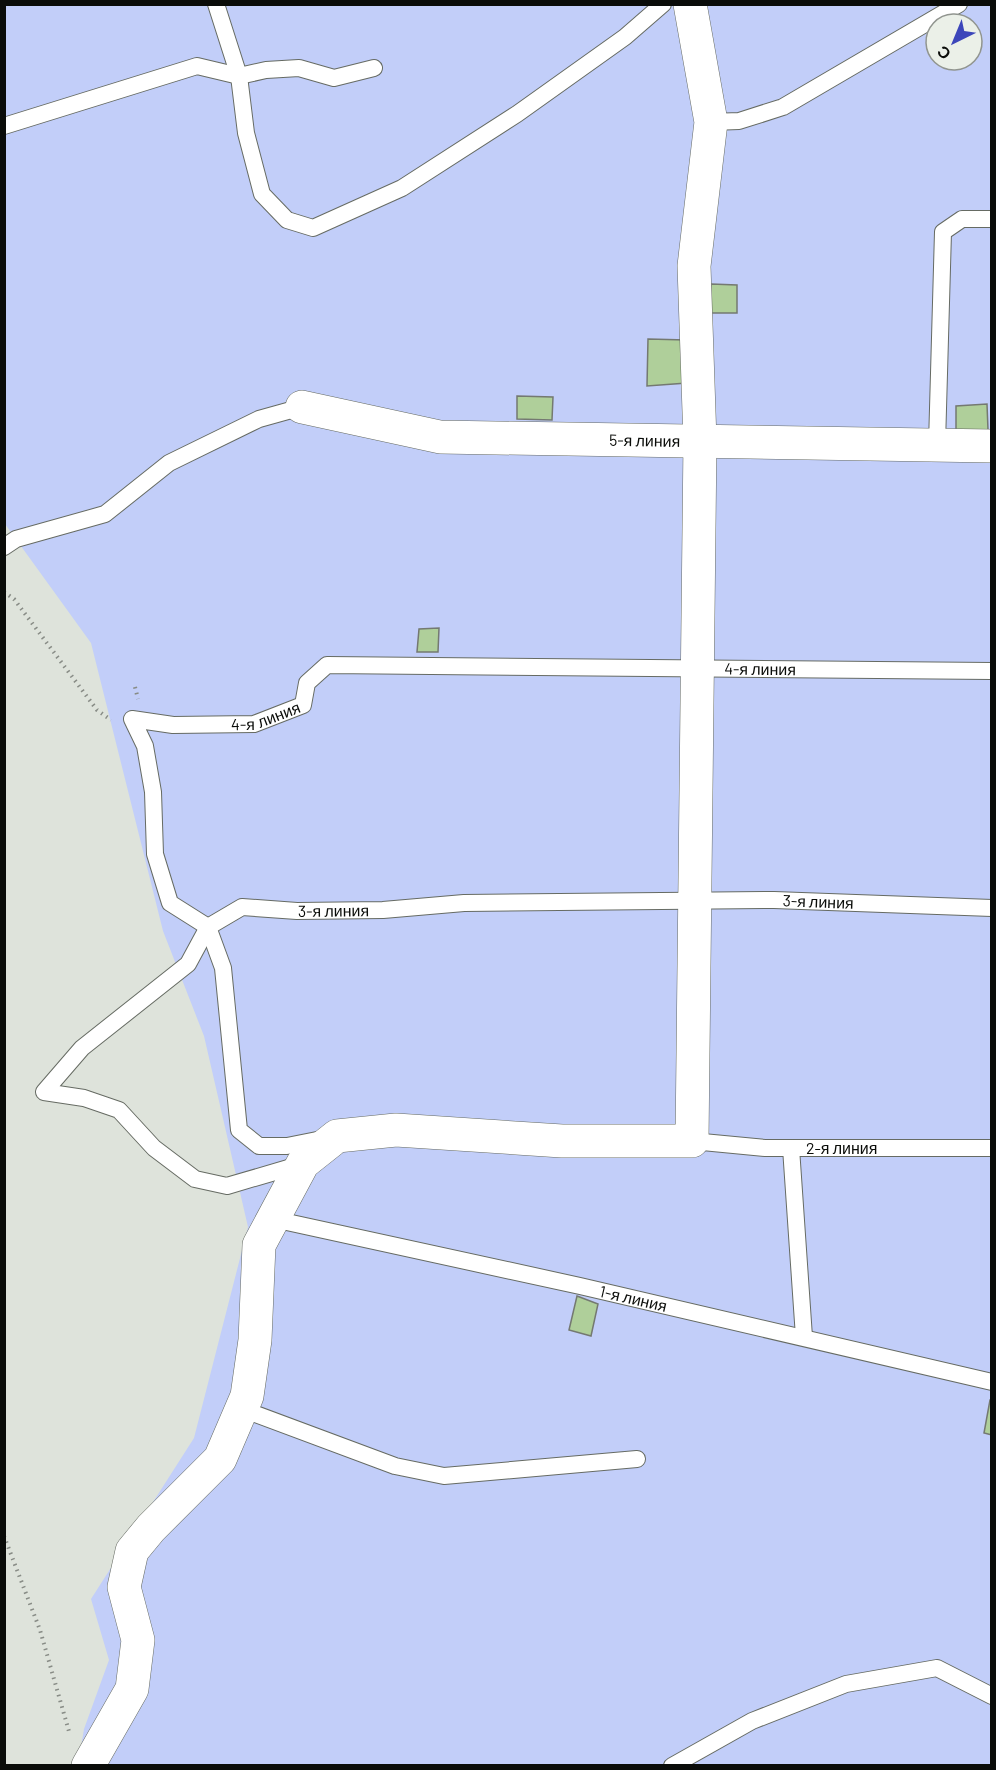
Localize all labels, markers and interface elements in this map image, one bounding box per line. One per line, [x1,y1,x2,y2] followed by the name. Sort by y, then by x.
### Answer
[924,12,984,72] north arrow
[932,42,954,64] text: С
[609,430,680,450] street label: 5-я линия
[724,659,796,678] street label: 4-я линия
[231,697,303,733] street label: 4-я линия
[782,890,854,912] street label: 3-я линия
[298,900,369,920] street label: 3-я линия
[806,1138,877,1157] street label: 2-я линия
[598,1281,669,1315] street label: 1-я линия

